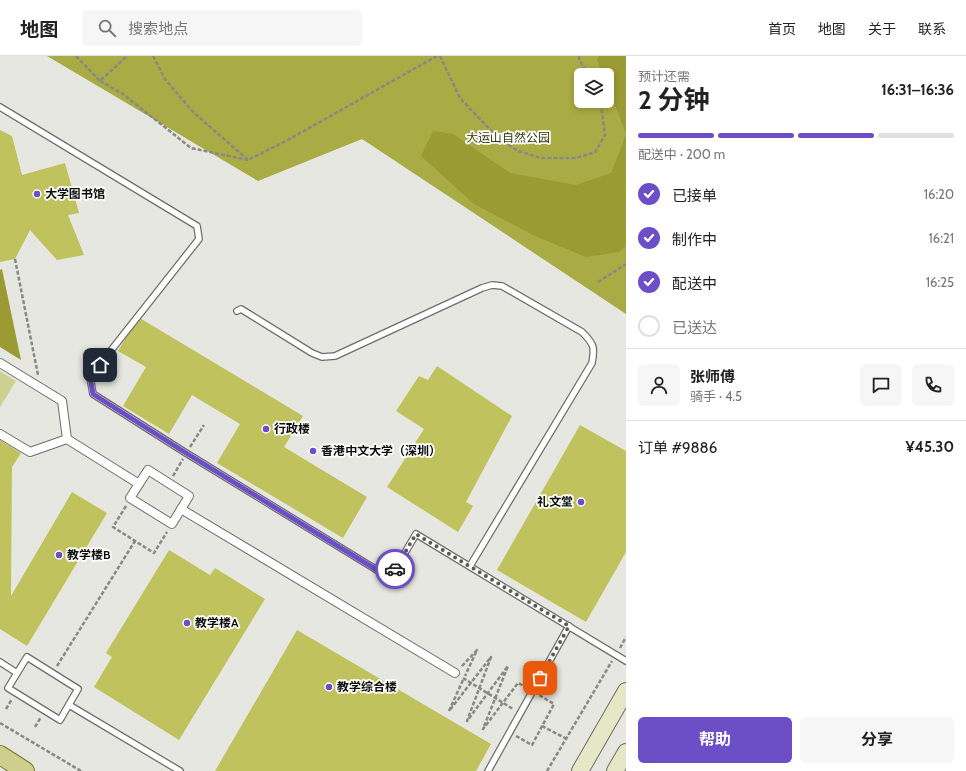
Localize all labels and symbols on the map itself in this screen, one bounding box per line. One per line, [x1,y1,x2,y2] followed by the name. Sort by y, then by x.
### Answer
[466,130,550,145] park label: 大运山自然公园
[45,186,105,201] place label: 大学图书馆
[32,189,42,199] marker: 大学图书馆
[83,348,117,382] pin
[274,421,310,436] place label: 行政楼
[261,424,271,434] marker: 行政楼
[321,443,441,458] place label: 香港中文大学（深圳）
[308,446,318,456] marker: 香港中文大学（深圳）
[537,494,573,509] place label: 礼文堂
[576,497,586,507] marker: 礼文堂
[67,547,111,562] place label: 教学楼B
[375,549,415,589] courier
[54,550,64,560] marker: 教学楼B
[195,615,239,630] place label: 教学楼A
[182,618,192,628] marker: 教学楼A
[523,661,557,695] pin
[337,679,397,694] place label: 教学综合楼
[324,682,334,692] marker: 教学综合楼

